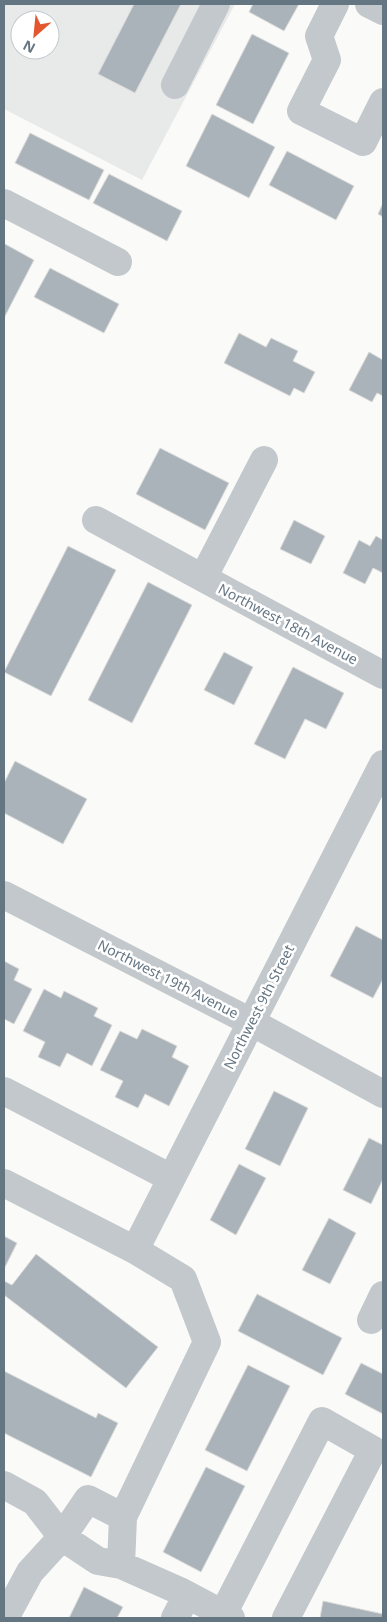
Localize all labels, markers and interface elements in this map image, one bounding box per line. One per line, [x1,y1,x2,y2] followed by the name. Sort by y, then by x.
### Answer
[10,10,60,60] north arrow
[19,36,38,58] text: N
[215,579,361,668] street label: Northwest 18th Avenue
[95,935,242,1022] street label: Northwest 19th Avenue
[219,941,298,1072] street label: Northwest 9th Street

